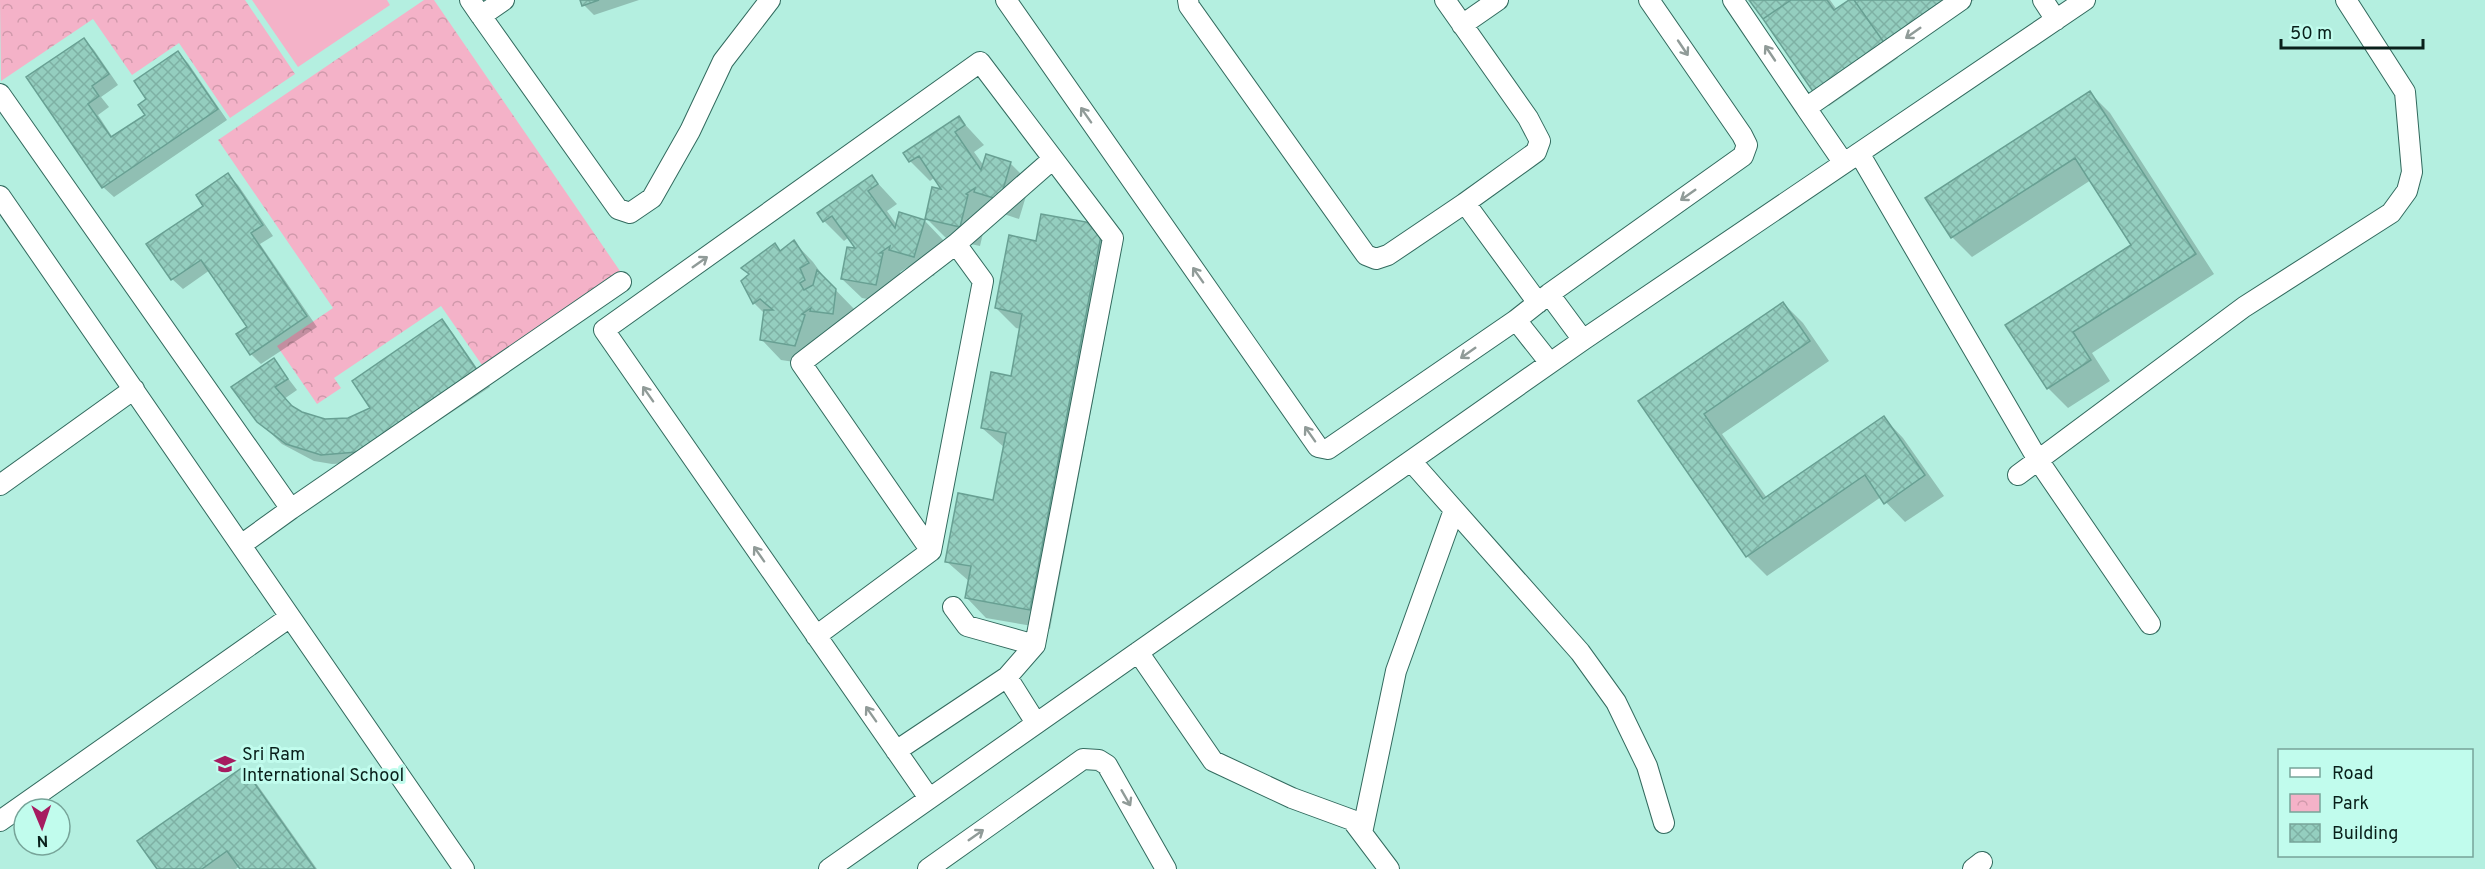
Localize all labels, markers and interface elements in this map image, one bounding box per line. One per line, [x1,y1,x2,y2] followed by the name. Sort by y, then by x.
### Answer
[2281,12,2424,50] scale bar
[2290,23,2332,46] text: 50 m
[1905,27,1921,39] one-way arrow
[1676,40,1689,57] one-way arrow
[1764,46,1776,62] one-way arrow
[1080,107,1092,123] one-way arrow
[1681,188,1697,201] one-way arrow
[691,256,708,268] one-way arrow
[1192,267,1204,283] one-way arrow
[1460,347,1476,359] one-way arrow
[642,386,654,402] one-way arrow
[1304,427,1316,443] one-way arrow
[753,546,765,562] one-way arrow
[865,706,877,722] one-way arrow
[242,744,404,788] place label: Sri Ram International School
[2278,749,2473,857] legend
[213,752,237,776] school or university icon: Sri Ram International School
[2332,763,2374,786] text: Road
[1120,789,1132,806] one-way arrow
[2332,793,2369,816] text: Park
[12,797,72,857] north arrow
[2332,823,2398,846] text: Building
[967,829,983,841] one-way arrow
[36,830,49,850] text: N

